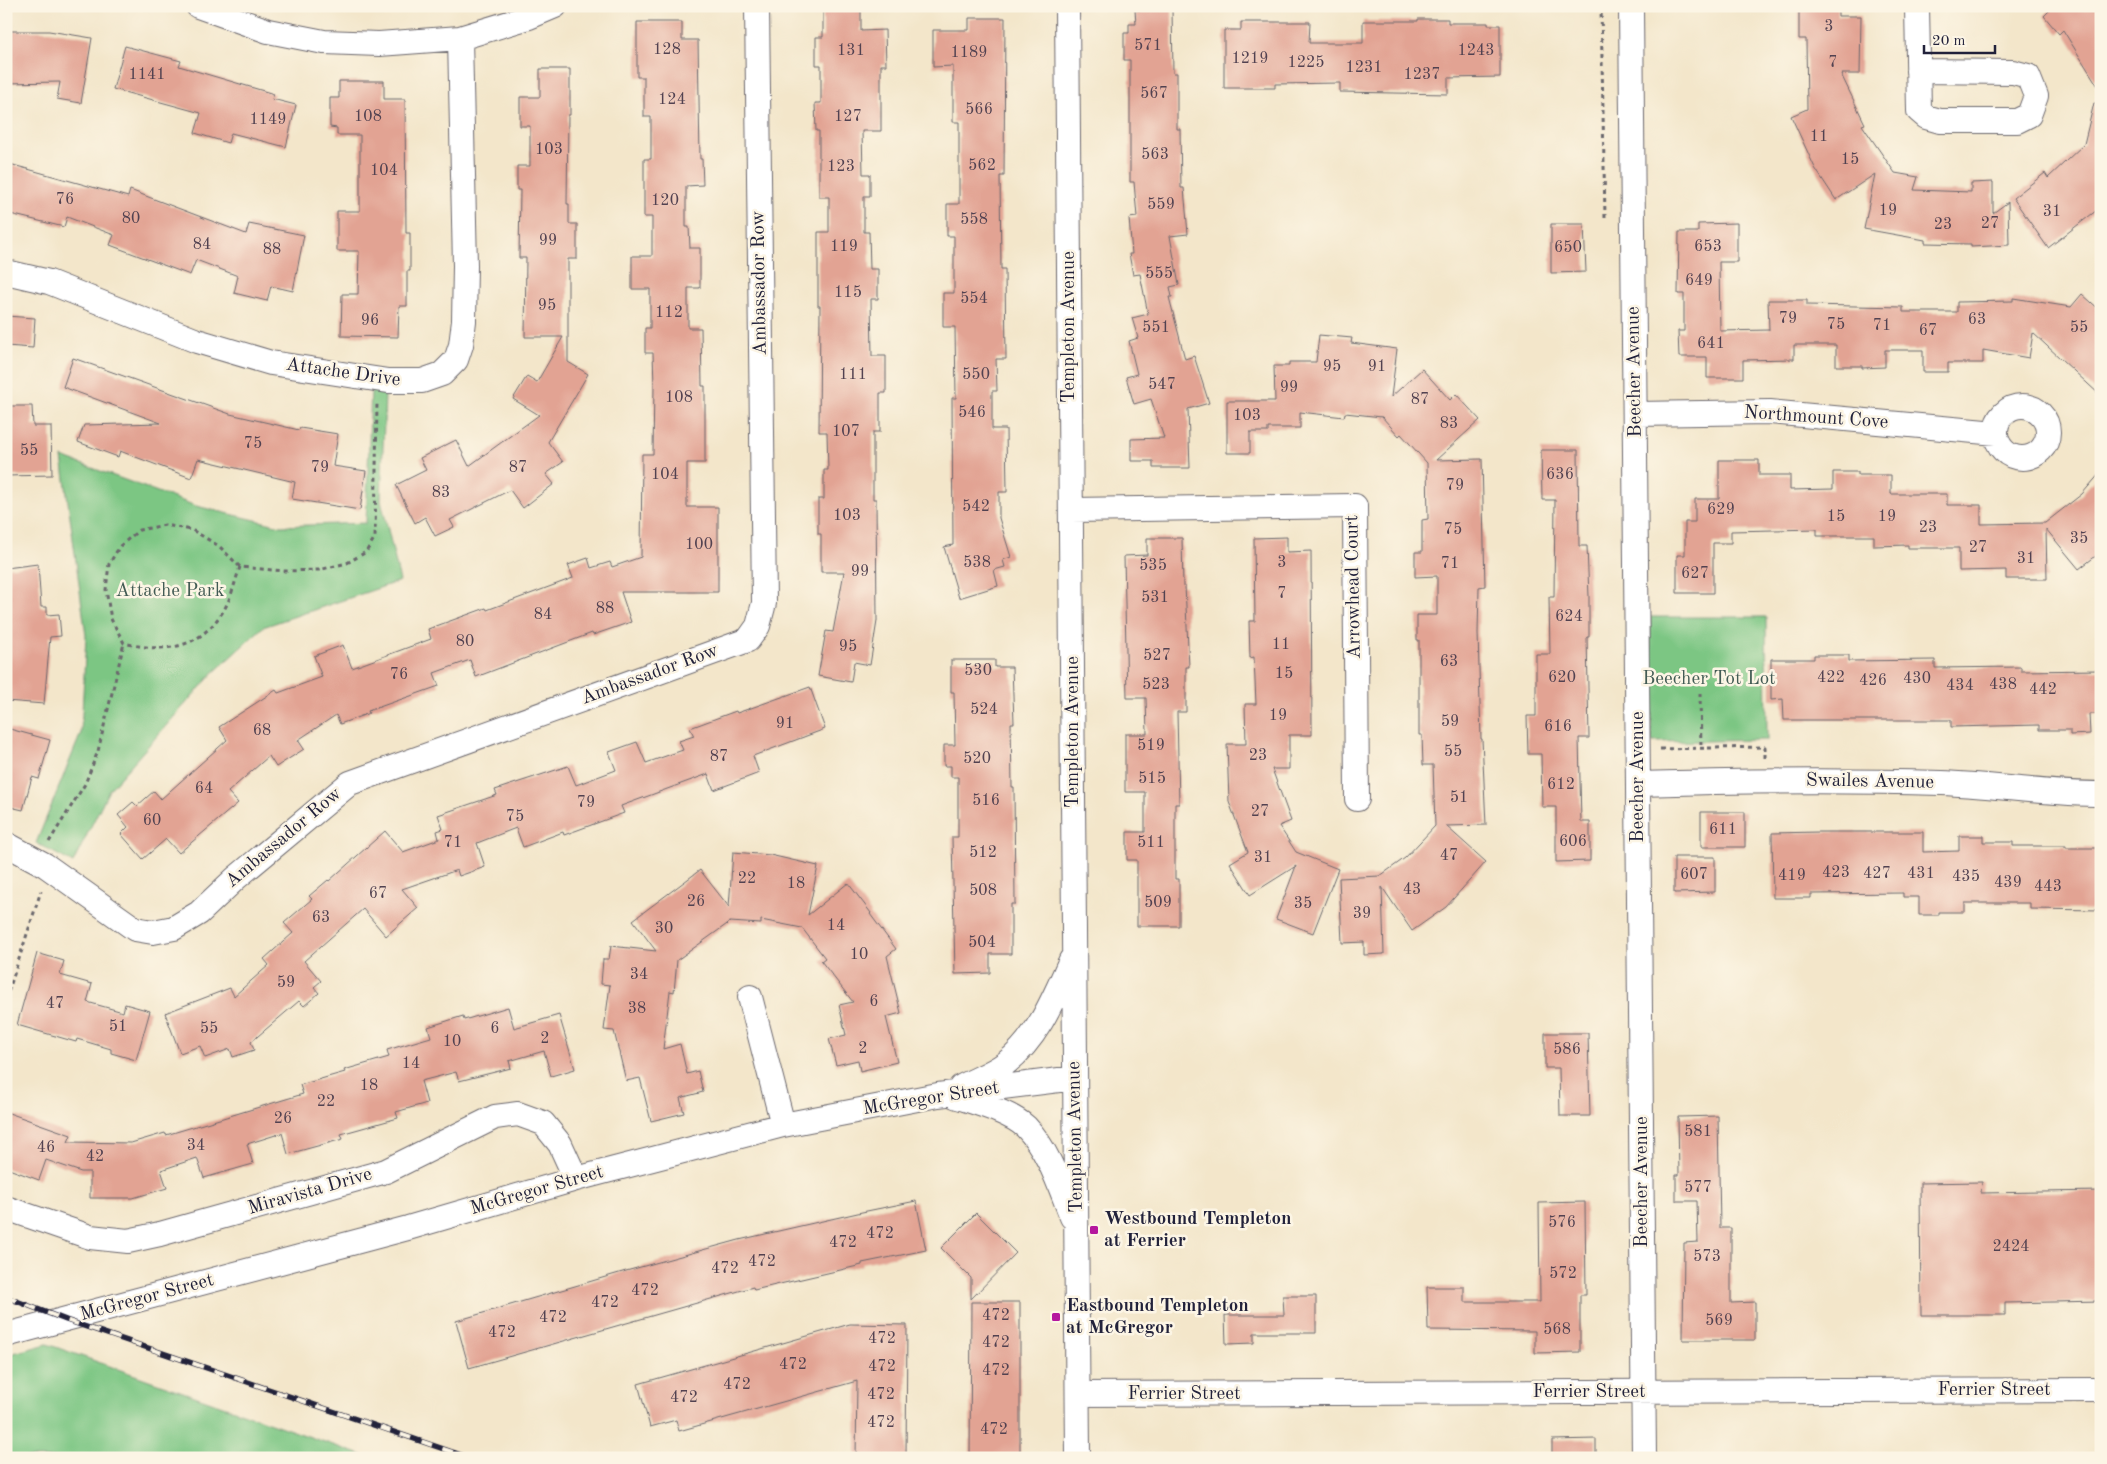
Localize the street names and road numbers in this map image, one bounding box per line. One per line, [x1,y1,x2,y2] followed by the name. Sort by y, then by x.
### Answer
[749,210,771,355] street label: Ambassador Row
[1060,251,1079,403] street label: Templeton Avenue
[1624,306,1646,438] street label: Beecher Avenue
[284,356,402,390] street label: Attache Drive
[1743,403,1889,433] street label: Northmount Cove
[1343,515,1365,659] street label: Arrowhead Court
[579,641,721,709] street label: Ambassador Row
[1064,656,1083,808] street label: Templeton Avenue
[1629,711,1648,843] street label: Beecher Avenue
[1806,771,1934,793] street label: Swailes Avenue
[223,784,346,892] street label: Ambassador Row
[1065,1061,1087,1213] street label: Templeton Avenue
[862,1079,1000,1119] street label: McGregor Street
[1633,1116,1652,1248] street label: Beecher Avenue
[468,1163,606,1219] street label: McGregor Street
[246,1165,374,1219] street label: Miravista Drive
[78,1271,216,1325] street label: McGregor Street
[1937,1381,2051,1400] street label: Ferrier Street
[1532,1383,1646,1402] street label: Ferrier Street
[1127,1385,1241,1404] street label: Ferrier Street

